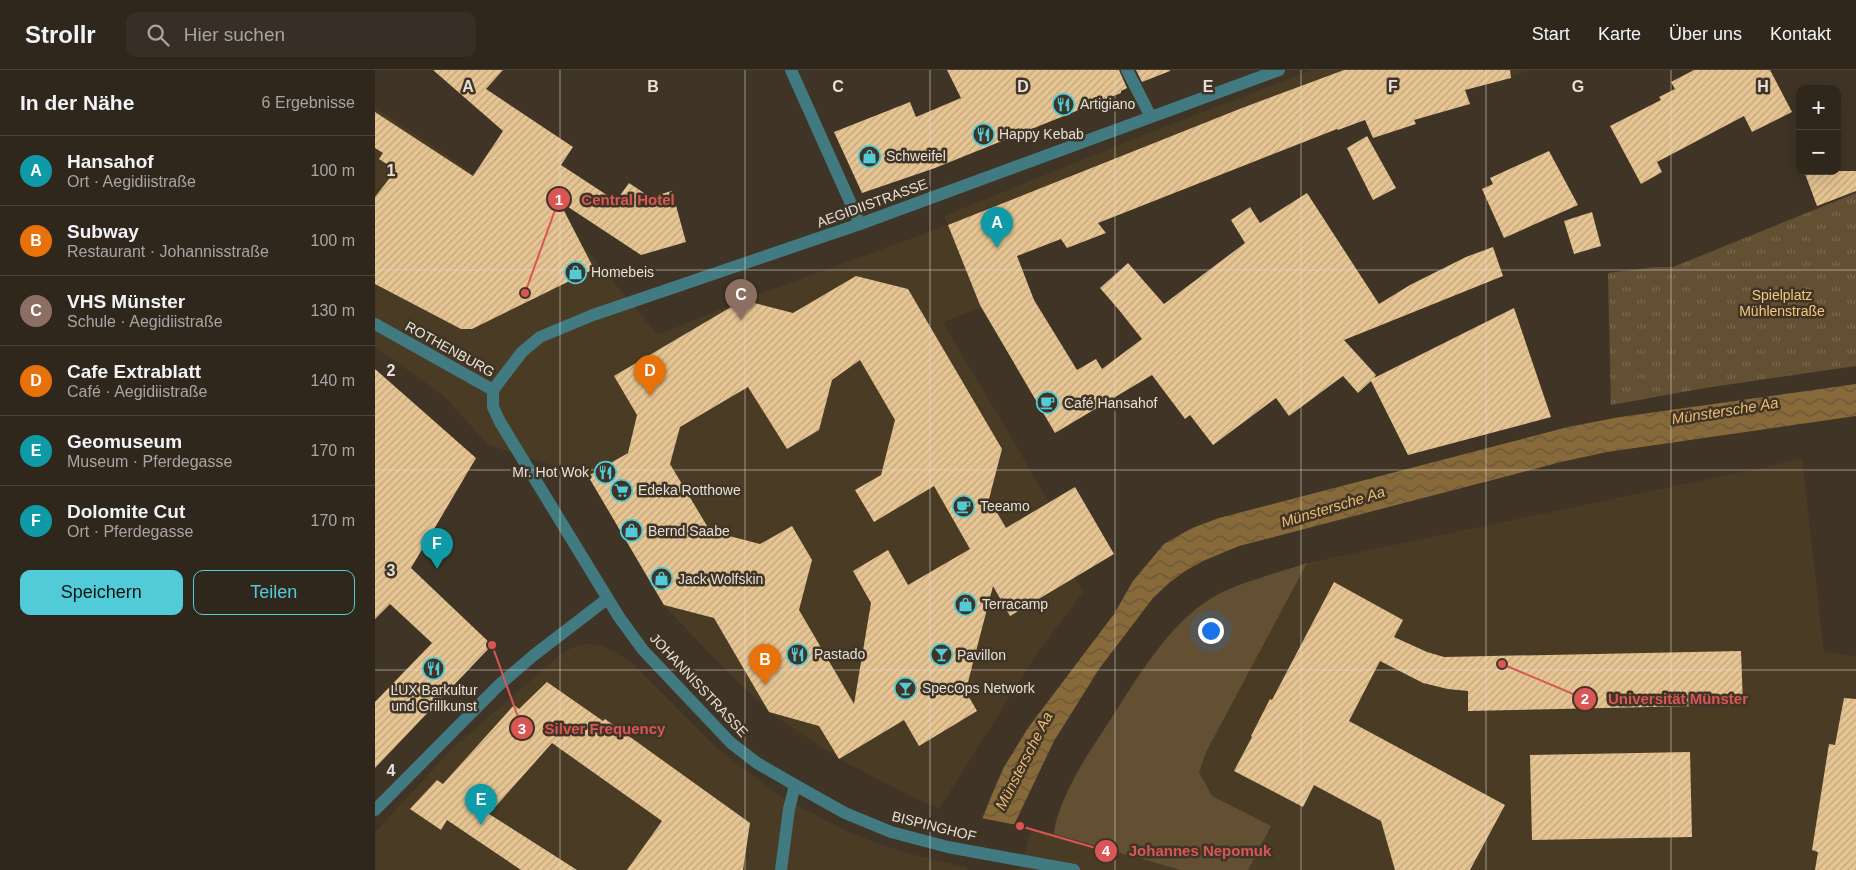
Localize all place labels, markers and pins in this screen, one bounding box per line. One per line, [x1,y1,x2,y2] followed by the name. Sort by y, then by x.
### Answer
[1052,92,1076,116] restaurant icon: Artigiano
[1080,96,1135,112] place label: Artigiano
[971,122,995,146] restaurant icon: Happy Kebab
[999,126,1084,142] place label: Happy Kebab
[858,144,882,168] shop icon: Schweifel
[886,148,946,164] place label: Schweifel
[546,184,685,214] callout: Central Hotel
[981,207,1013,248] pin: A
[563,260,587,284] shop icon: Homebeis
[591,264,654,280] place label: Homebeis
[725,279,757,320] pin: C
[634,355,666,396] pin: D
[1036,391,1060,415] cafe icon: Café Hansahof
[1064,395,1158,411] place label: Café Hansahof
[593,460,617,484] restaurant icon: Mr. Hot Wok
[512,464,590,480] place label: Mr. Hot Wok
[610,478,634,502] supermarket icon: Edeka Rotthowe
[638,482,741,498] place label: Edeka Rotthowe
[952,494,976,518] cafe icon: Teeamo
[980,498,1030,514] place label: Teeamo
[620,519,644,543] shop icon: Bernd Saabe
[648,523,730,539] place label: Bernd Saabe
[421,528,453,569] pin: F
[650,567,674,591] shop icon: Jack Wolfskin
[678,571,763,587] place label: Jack Wolfskin
[954,592,978,616] shop icon: Terracamp
[982,596,1048,612] place label: Terracamp
[786,642,810,666] restaurant icon: Pastado
[929,643,953,667] bar icon: Pavillon
[749,644,781,685] pin: B
[814,646,866,662] place label: Pastado
[957,647,1006,663] place label: Pavillon
[422,656,446,680] restaurant icon: LUX Barkultur und Grillkunst
[894,676,918,700] bar icon: SpecOps Network
[922,680,1036,696] place label: SpecOps Network
[390,682,478,714] place label: LUX Barkultur und Grillkunst
[1573,684,1758,714] callout: Universität Münster
[509,713,675,743] callout: Silver Frequency
[465,784,497,825] pin: E
[1093,836,1281,866] callout: Johannes Nepomuk

